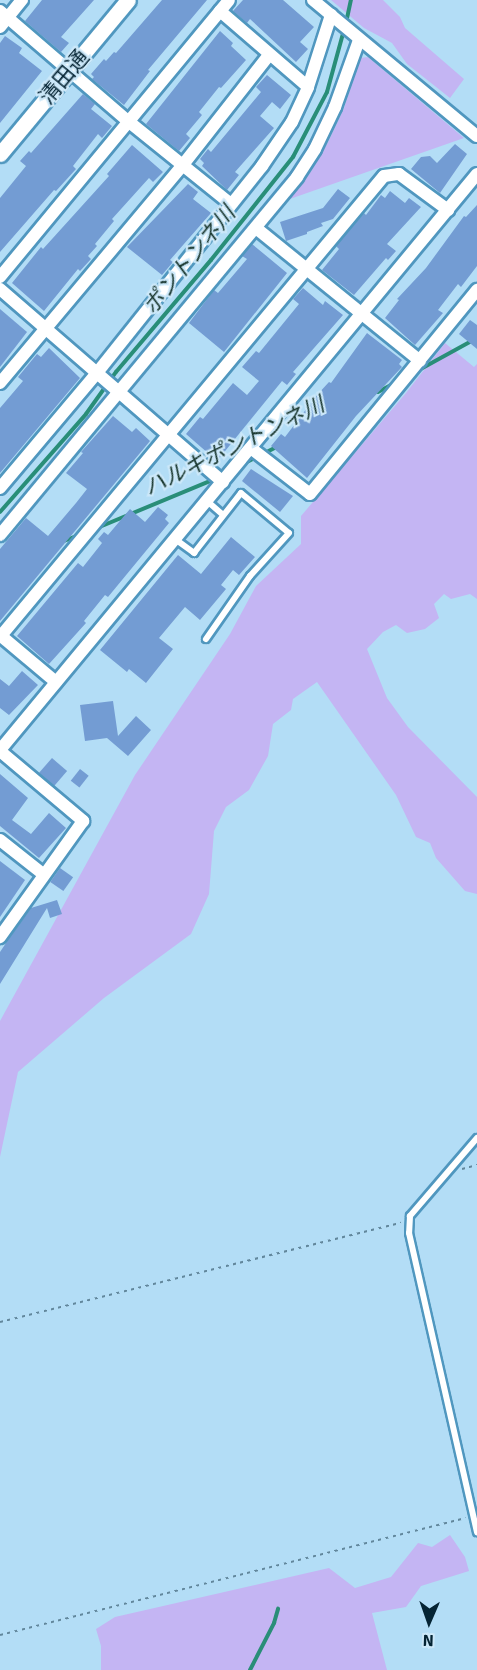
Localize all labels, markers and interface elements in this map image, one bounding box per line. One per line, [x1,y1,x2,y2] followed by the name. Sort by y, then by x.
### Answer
[34,45,94,109] street label: 清田通
[137,200,241,320] water label: ポントンネ川
[139,391,329,501] water label: ハルキポントンネ川
[399,1592,459,1652] north arrow
[422,1630,434,1650] text: N

